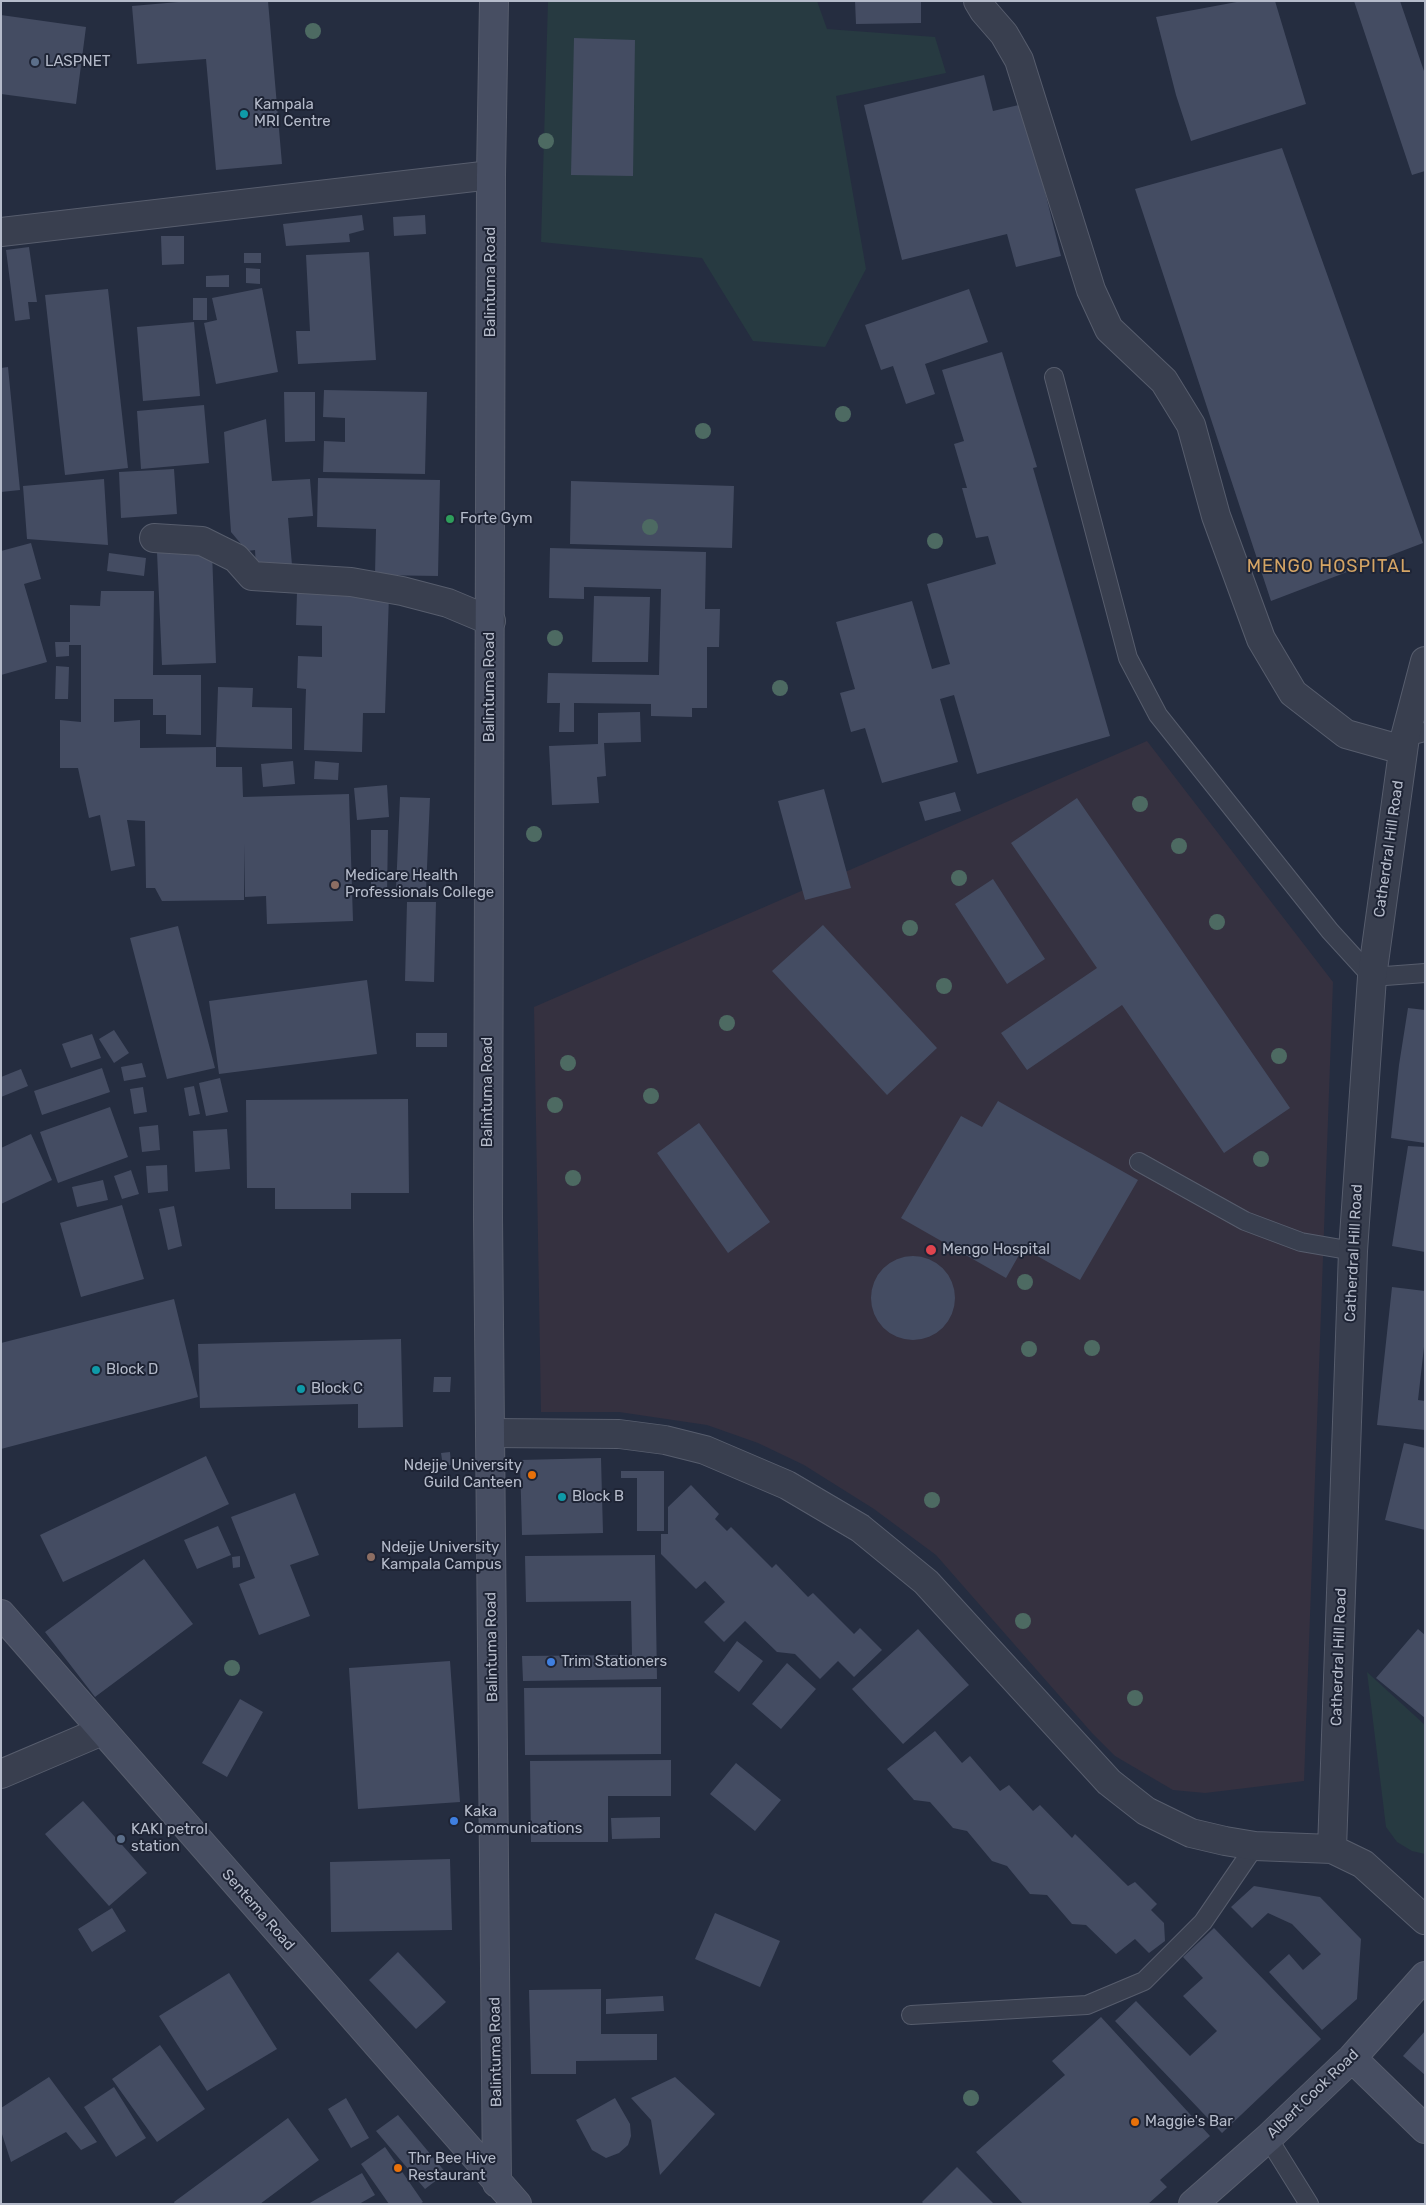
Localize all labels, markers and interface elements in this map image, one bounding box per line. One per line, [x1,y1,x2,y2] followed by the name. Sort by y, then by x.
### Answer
[45,53,111,71] place label: LASPNET
[29,56,41,68] marker: LASPNET
[254,96,331,131] place label: Kampala MRI Centre
[238,108,250,120] marker: Kampala MRI Centre
[482,227,500,337] street label: Balintuma Road
[460,510,533,528] place label: Forte Gym
[444,513,456,525] marker: Forte Gym
[1245,556,1413,578] district label: MENGO HOSPITAL
[481,632,499,742] street label: Balintuma Road
[1370,779,1408,919] street label: Catherdral Hill Road
[345,867,494,902] place label: Medicare Health Professionals College
[329,879,341,891] marker: Medicare Health Professionals College
[479,1037,497,1147] street label: Balintuma Road
[1341,1184,1367,1322] street label: Catherdral Hill Road
[942,1241,1050,1259] place label: Mengo Hospital
[924,1243,938,1257] marker: Mengo Hospital
[106,1361,158,1379] place label: Block D
[90,1364,102,1376] marker: Block D
[311,1380,363,1398] place label: Block C
[295,1383,307,1395] marker: Block C
[404,1457,522,1492] place label: Ndejje University Guild Canteen
[526,1469,538,1481] marker: Ndejje University Guild Canteen
[572,1488,624,1506] place label: Block B
[556,1491,568,1503] marker: Block B
[381,1539,502,1574] place label: Ndejje University Kampala Campus
[365,1551,377,1563] marker: Ndejje University Kampala Campus
[1328,1588,1350,1726] street label: Catherdral Hill Road
[482,1592,502,1702] street label: Balintuma Road
[561,1653,667,1671] place label: Trim Stationers
[545,1656,557,1668] marker: Trim Stationers
[464,1803,582,1838] place label: Kaka Communications
[448,1815,460,1827] marker: Kaka Communications
[131,1821,208,1856] place label: KAKI petrol station
[115,1833,127,1845] marker: KAKI petrol station
[218,1866,298,1954] street label: Sentema Road
[486,1997,506,2107] street label: Balintuma Road
[1263,2046,1363,2142] street label: Albert Cook Road
[1145,2113,1233,2131] place label: Maggie's Bar
[1129,2116,1141,2128] marker: Maggie's Bar
[408,2150,496,2185] place label: Thr Bee Hive Restaurant
[392,2162,404,2174] marker: Thr Bee Hive Restaurant

